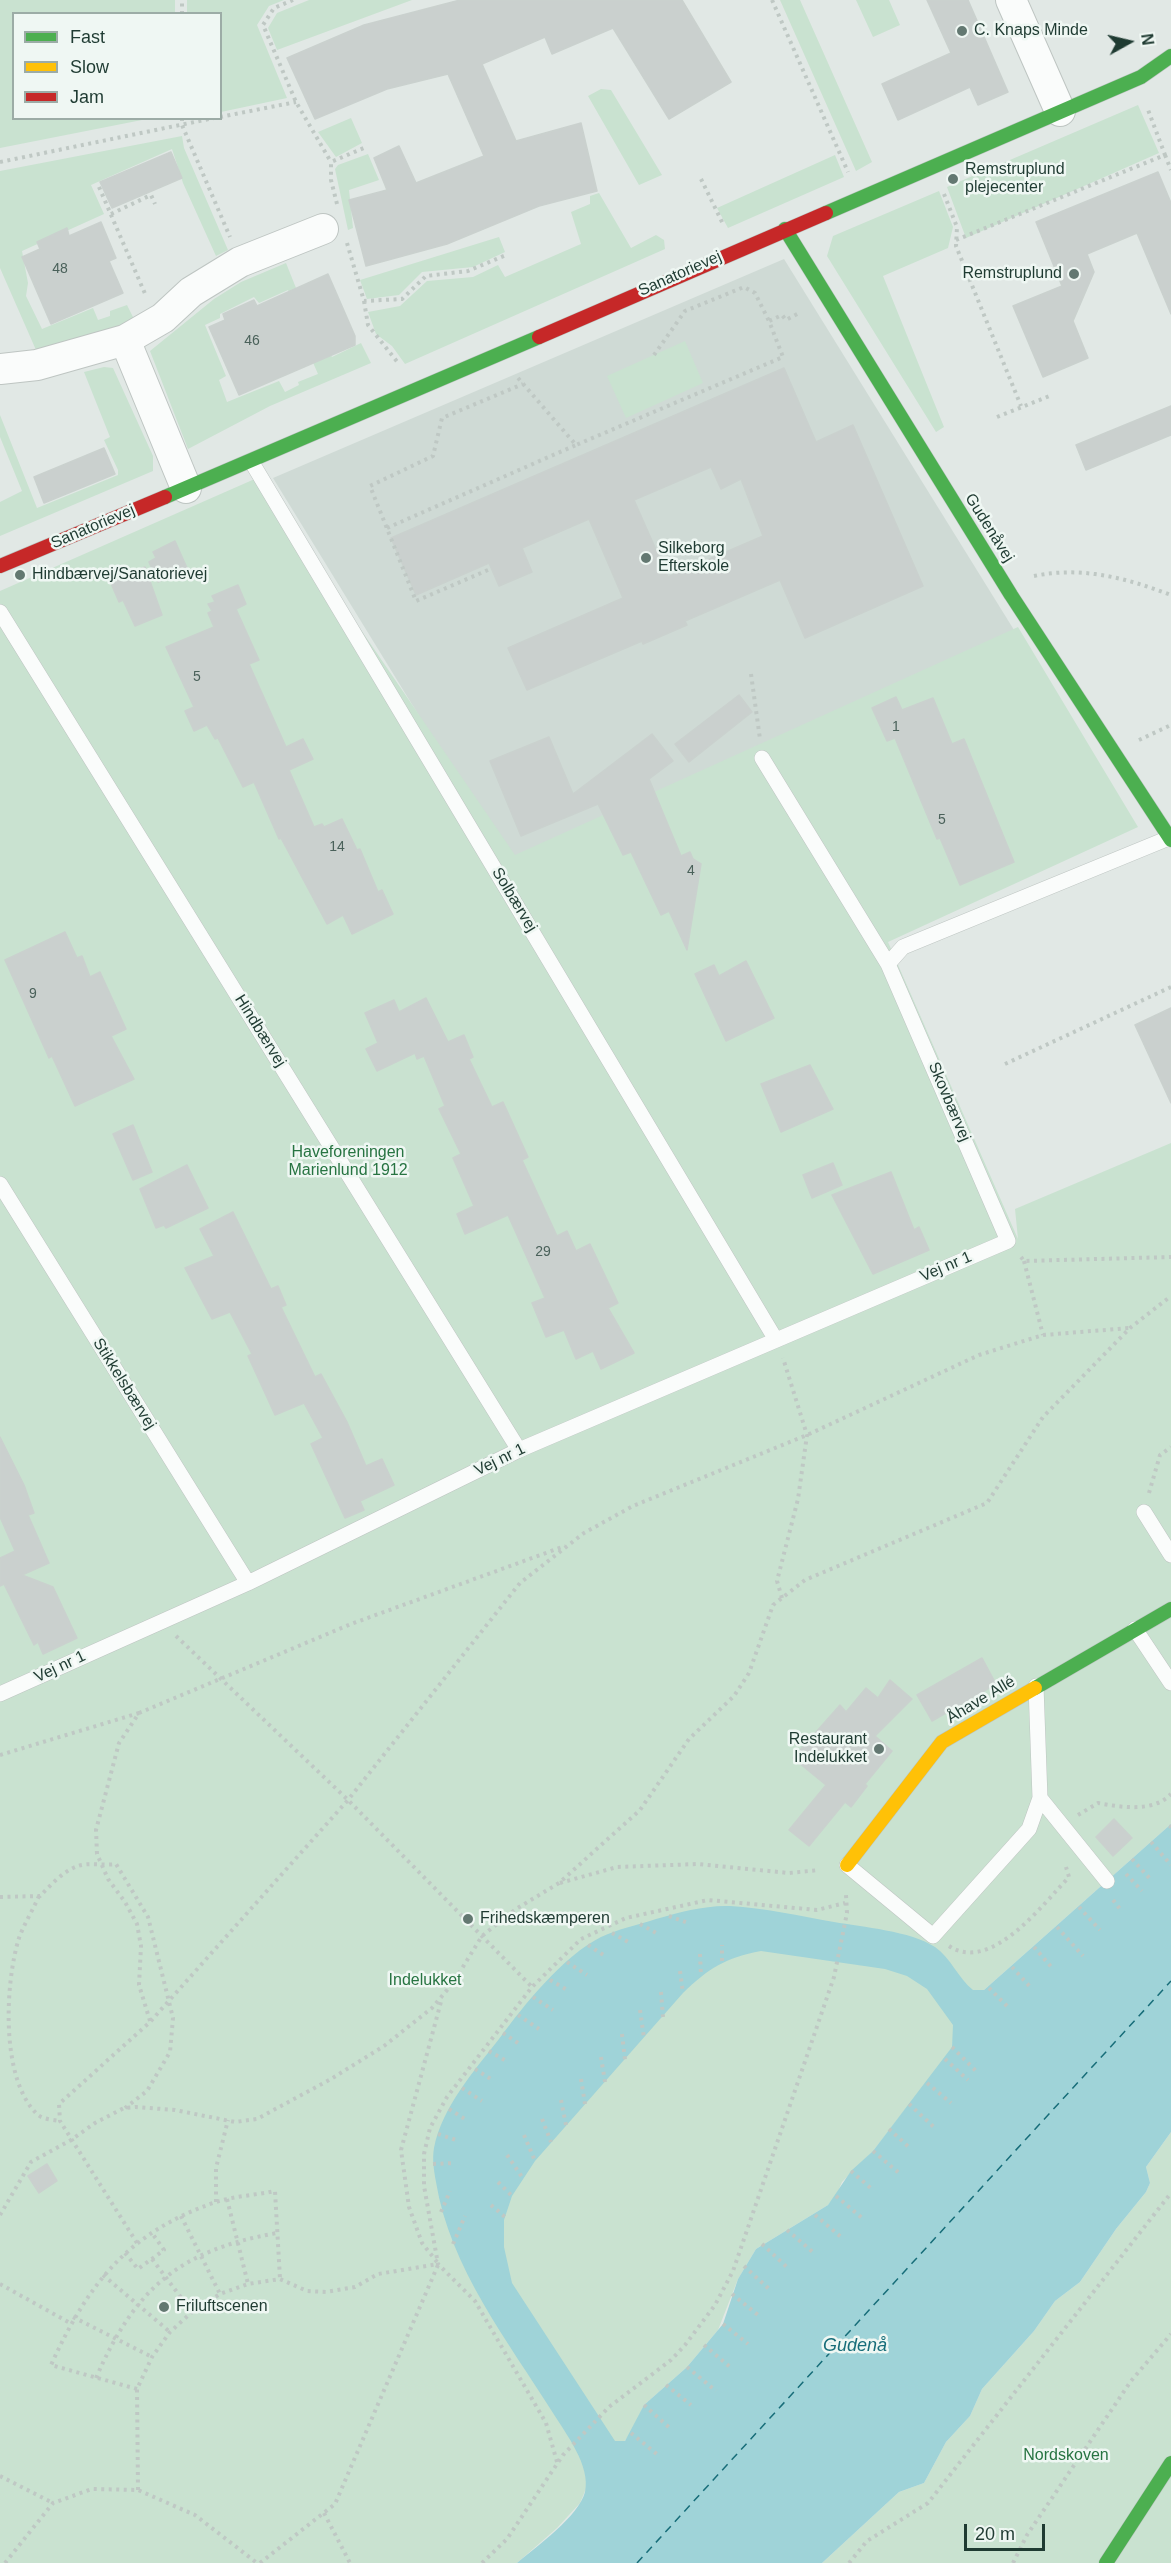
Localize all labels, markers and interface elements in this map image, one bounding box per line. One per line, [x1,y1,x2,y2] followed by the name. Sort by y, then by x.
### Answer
[12,12,222,120] legend
[1099,12,1159,72] north arrow
[974,21,1088,41] place label: C. Knaps Minde
[955,24,969,38] marker: C. Knaps Minde
[70,27,105,47] text: Fast
[1138,33,1157,46] text: N
[70,57,109,77] text: Slow
[70,87,104,107] text: Jam
[965,160,1065,198] place label: Remstruplund plejecenter
[946,172,960,186] marker: Remstruplund plejecenter
[635,247,725,301] street label: Sanatorievej
[52,261,68,277] house number: 48
[962,264,1062,284] place label: Remstruplund
[1067,267,1081,281] marker: Remstruplund
[244,333,260,349] house number: 46
[960,490,1018,566] street label: Gudenåvej
[48,501,138,553] street label: Sanatorievej
[658,539,729,577] place label: Silkeborg Efterskole
[639,551,653,565] marker: Silkeborg Efterskole
[32,565,207,585] place label: Hindbærvej/Sanatorievej
[13,568,27,582] marker: Hindbærvej/Sanatorievej
[193,669,201,685] house number: 5
[892,719,900,735] house number: 1
[938,812,946,828] house number: 5
[329,839,345,855] house number: 14
[687,863,695,879] house number: 4
[487,864,541,936] street label: Solbærvej
[29,986,37,1002] house number: 9
[230,991,290,1071] street label: Hindbærvej
[924,1059,974,1145] street label: Skovbærvej
[288,1143,408,1181] park label: Haveforeningen Marienlund 1912
[535,1244,551,1260] house number: 29
[917,1248,975,1286] street label: Vej nr 1
[88,1335,160,1433] street label: Stikkelsbærvej
[471,1439,529,1481] street label: Vej nr 1
[31,1647,89,1687] street label: Vej nr 1
[943,1672,1019,1728] street label: Åhave Allé
[789,1730,867,1768] place label: Restaurant Indelukket
[872,1742,886,1756] marker: Restaurant Indelukket
[480,1909,610,1929] place label: Frihedskæmperen
[461,1912,475,1926] marker: Frihedskæmperen
[389,1971,461,1991] park label: Indelukket
[176,2297,268,2317] place label: Friluftscenen
[157,2300,171,2314] marker: Friluftscenen
[823,2335,887,2357] water label: Gudenå
[1023,2446,1109,2466] park label: Nordskoven
[967,2512,1048,2550] scale bar
[975,2524,1015,2544] text: 20 m

